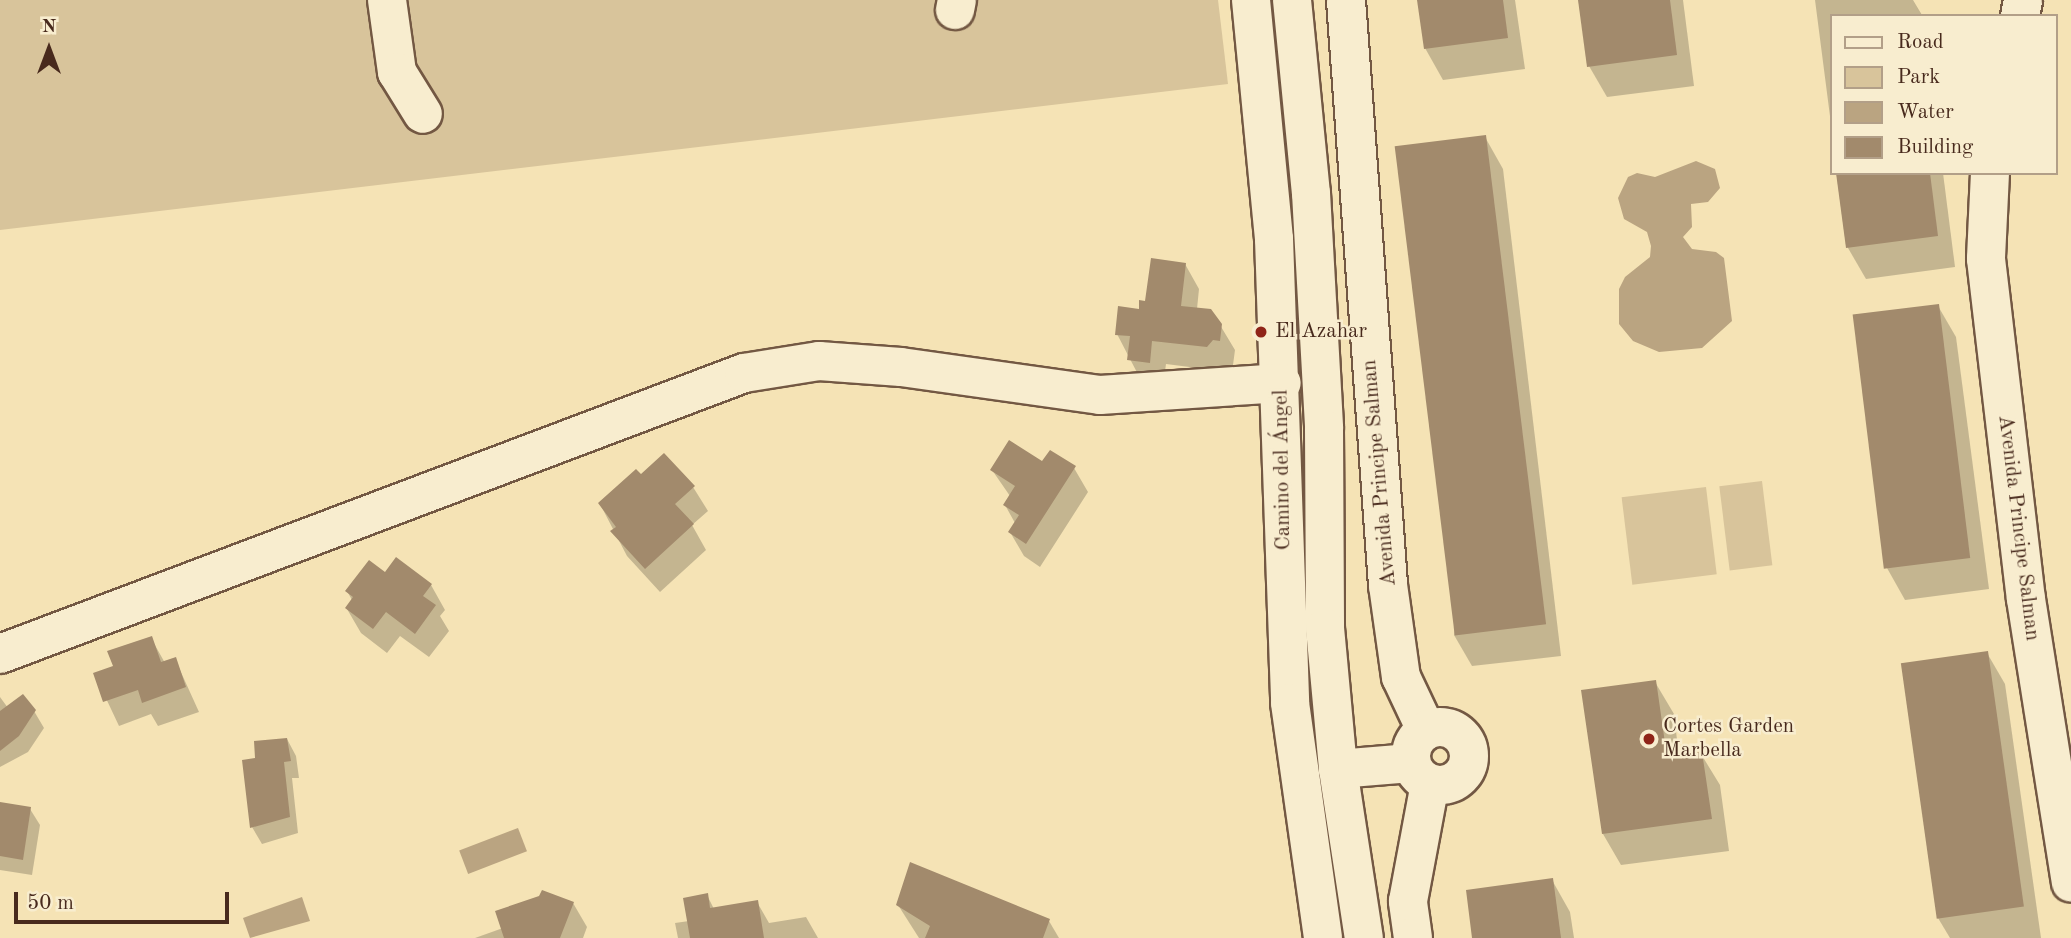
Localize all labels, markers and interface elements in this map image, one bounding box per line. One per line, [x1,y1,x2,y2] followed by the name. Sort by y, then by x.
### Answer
[14,14,84,84] north arrow
[1829,14,2057,175] legend
[42,18,56,37] text: N
[1897,32,1944,53] text: Road
[1897,67,1940,88] text: Park
[1897,102,1954,123] text: Water
[1897,137,1973,158] text: Building
[1275,319,1367,345] place label: El Azahar
[1253,324,1269,340] marker: El Azahar
[1358,359,1402,587] street label: Avenida Principe Salman
[1269,389,1297,551] street label: Camino del Ángel
[1992,414,2044,642] street label: Avenida Principe Salman
[1663,714,1794,764] place label: Cortes Garden Marbella
[1641,731,1657,747] marker: Cortes Garden Marbella
[18,878,233,922] scale bar
[27,893,74,914] text: 50 m

